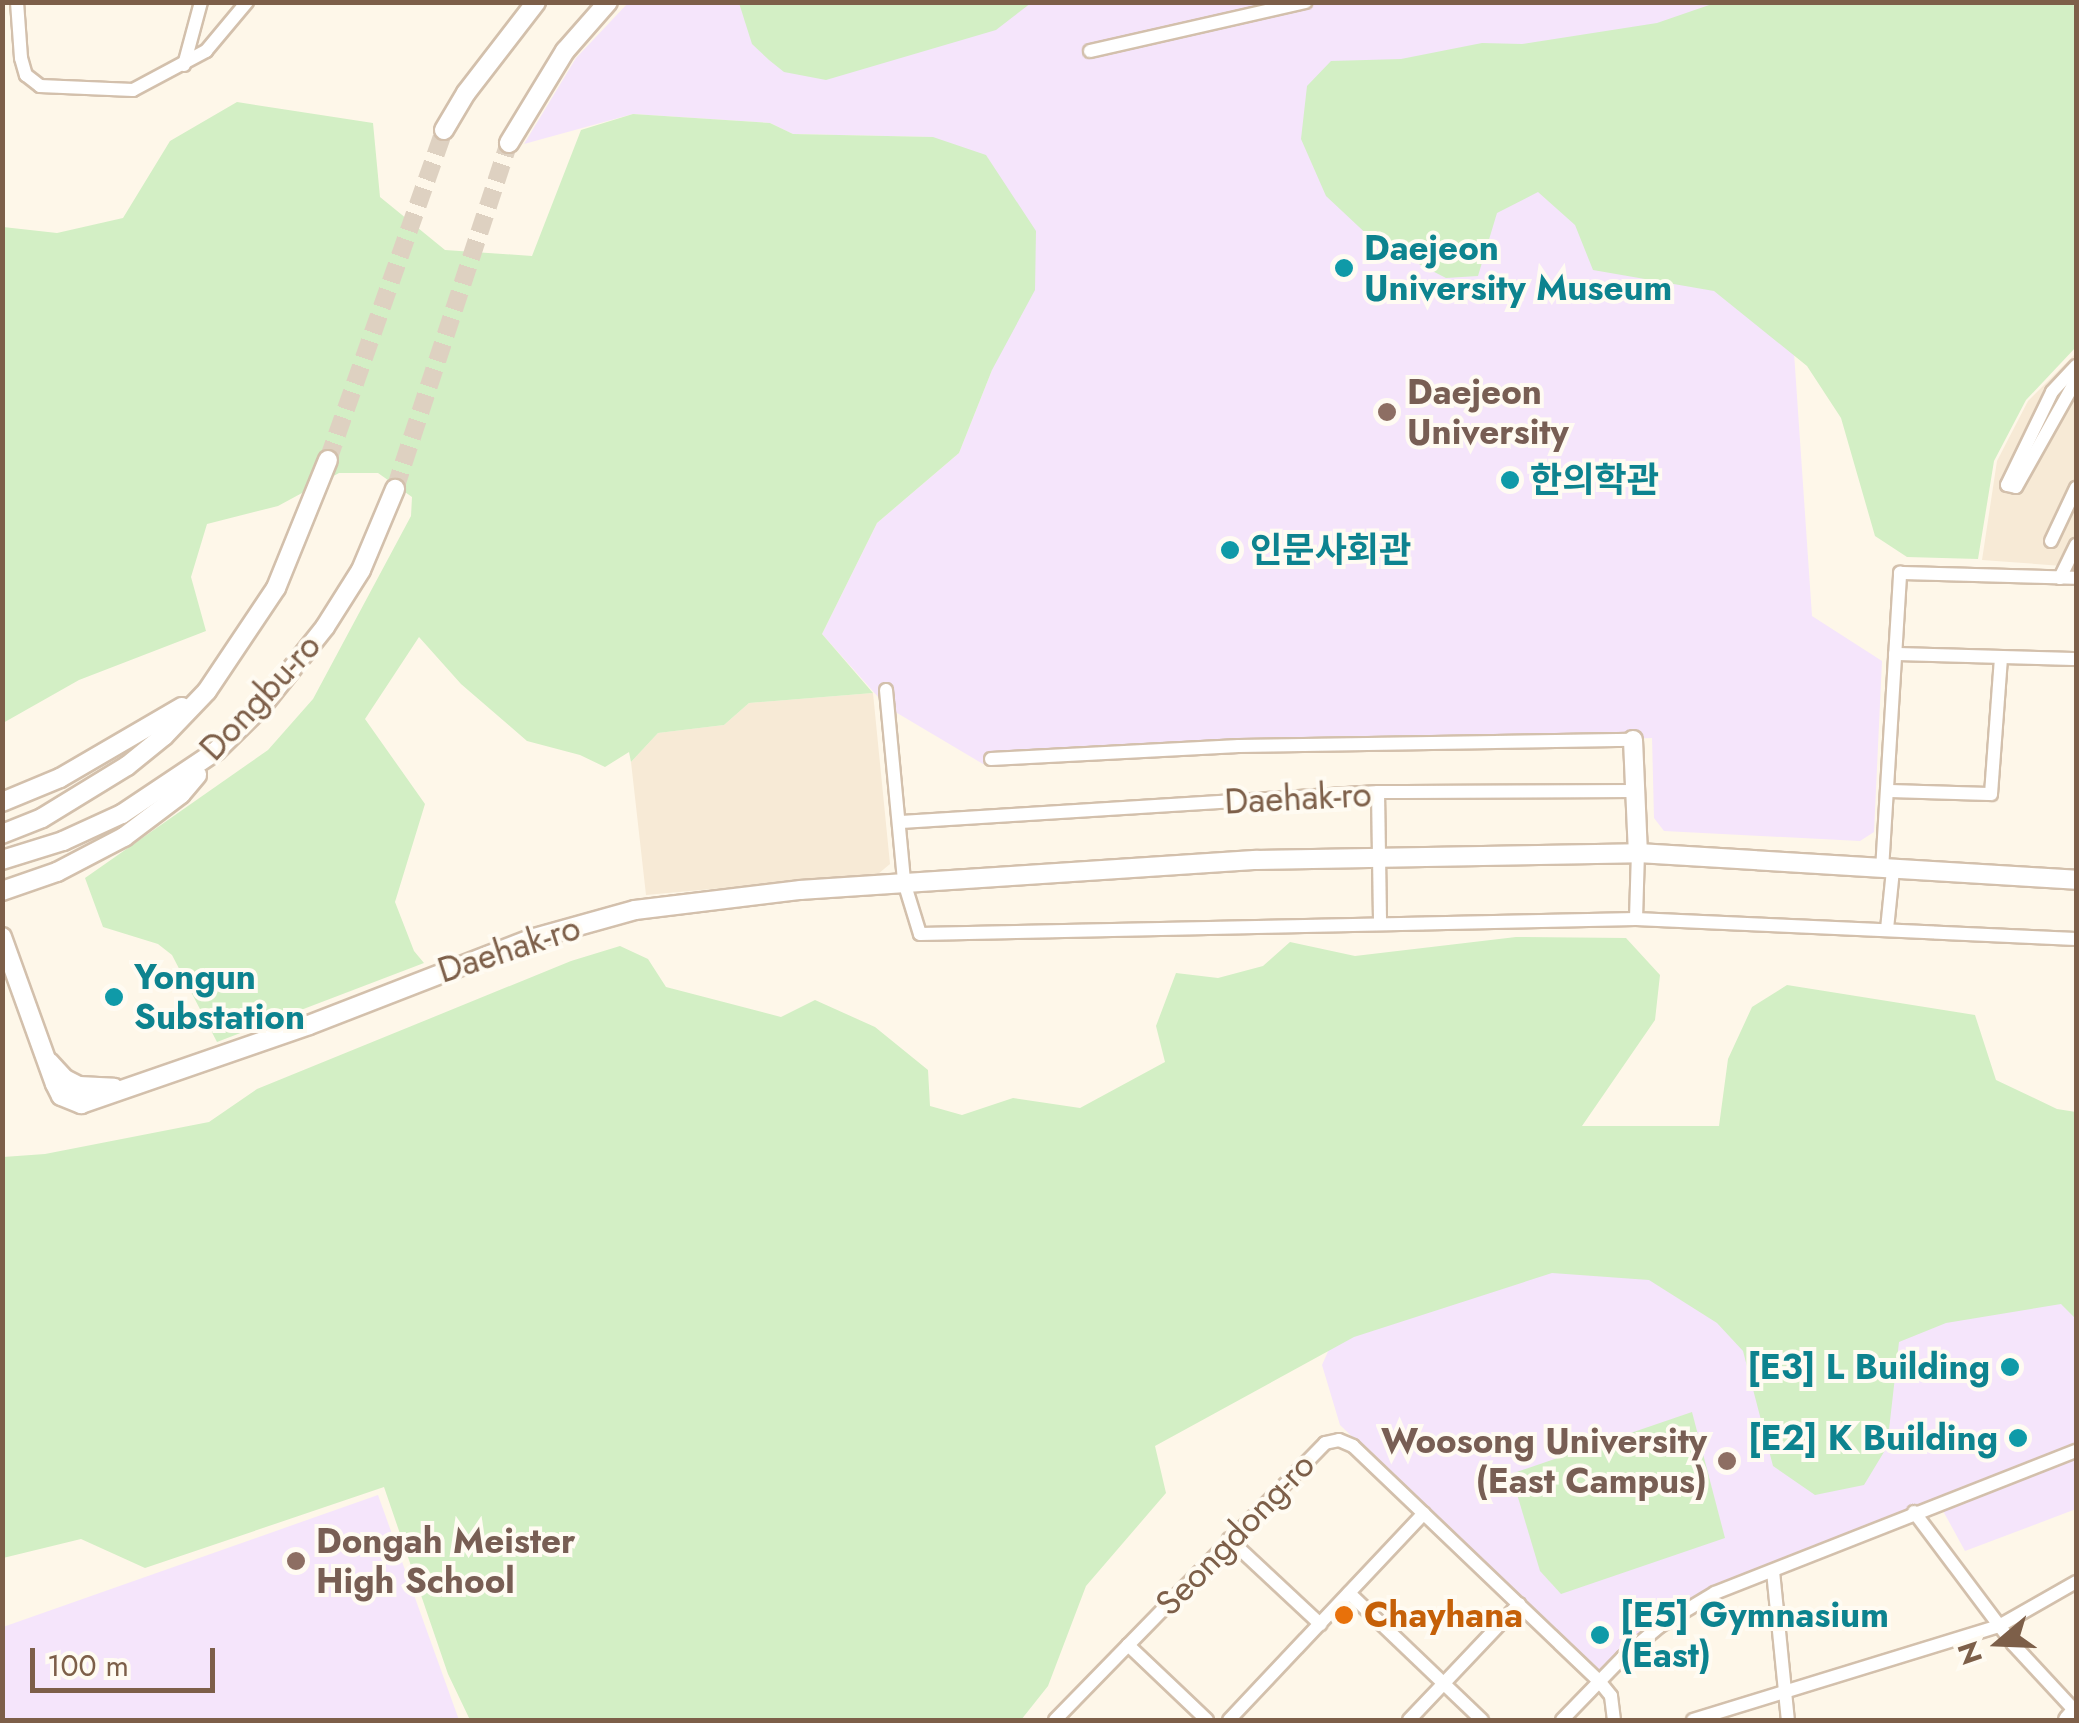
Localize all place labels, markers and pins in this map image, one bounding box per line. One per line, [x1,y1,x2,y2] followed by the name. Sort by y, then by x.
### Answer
[1364,227,1672,309] place label: Daejeon University Museum
[1333,257,1355,279] marker: Daejeon University Museum
[1407,371,1569,453] place label: Daejeon University
[1376,401,1398,423] marker: Daejeon University
[1530,459,1659,501] place label: 한의학관
[1499,469,1521,491] marker: 한의학관
[1250,529,1411,571] place label: 인문사회관
[1219,539,1241,561] marker: 인문사회관
[134,956,305,1038] place label: Yongun Substation
[103,986,125,1008] marker: Yongun Substation
[1747,1346,1990,1388] place label: [E3] L Building
[1999,1356,2021,1378] marker: [E3] L Building
[1748,1417,1998,1459] place label: [E2] K Building
[1381,1420,1707,1502] place label: Woosong University (East Campus)
[2007,1427,2029,1449] marker: [E2] K Building
[1716,1450,1738,1472] marker: Woosong University (East Campus)
[316,1520,575,1602] place label: Dongah Meister High School
[285,1550,307,1572] marker: Dongah Meister High School
[1364,1594,1523,1636] place label: Chayhana
[1620,1594,1889,1676] place label: [E5] Gymnasium (East)
[1333,1604,1355,1626] marker: Chayhana
[1589,1624,1611,1646] marker: [E5] Gymnasium (East)

